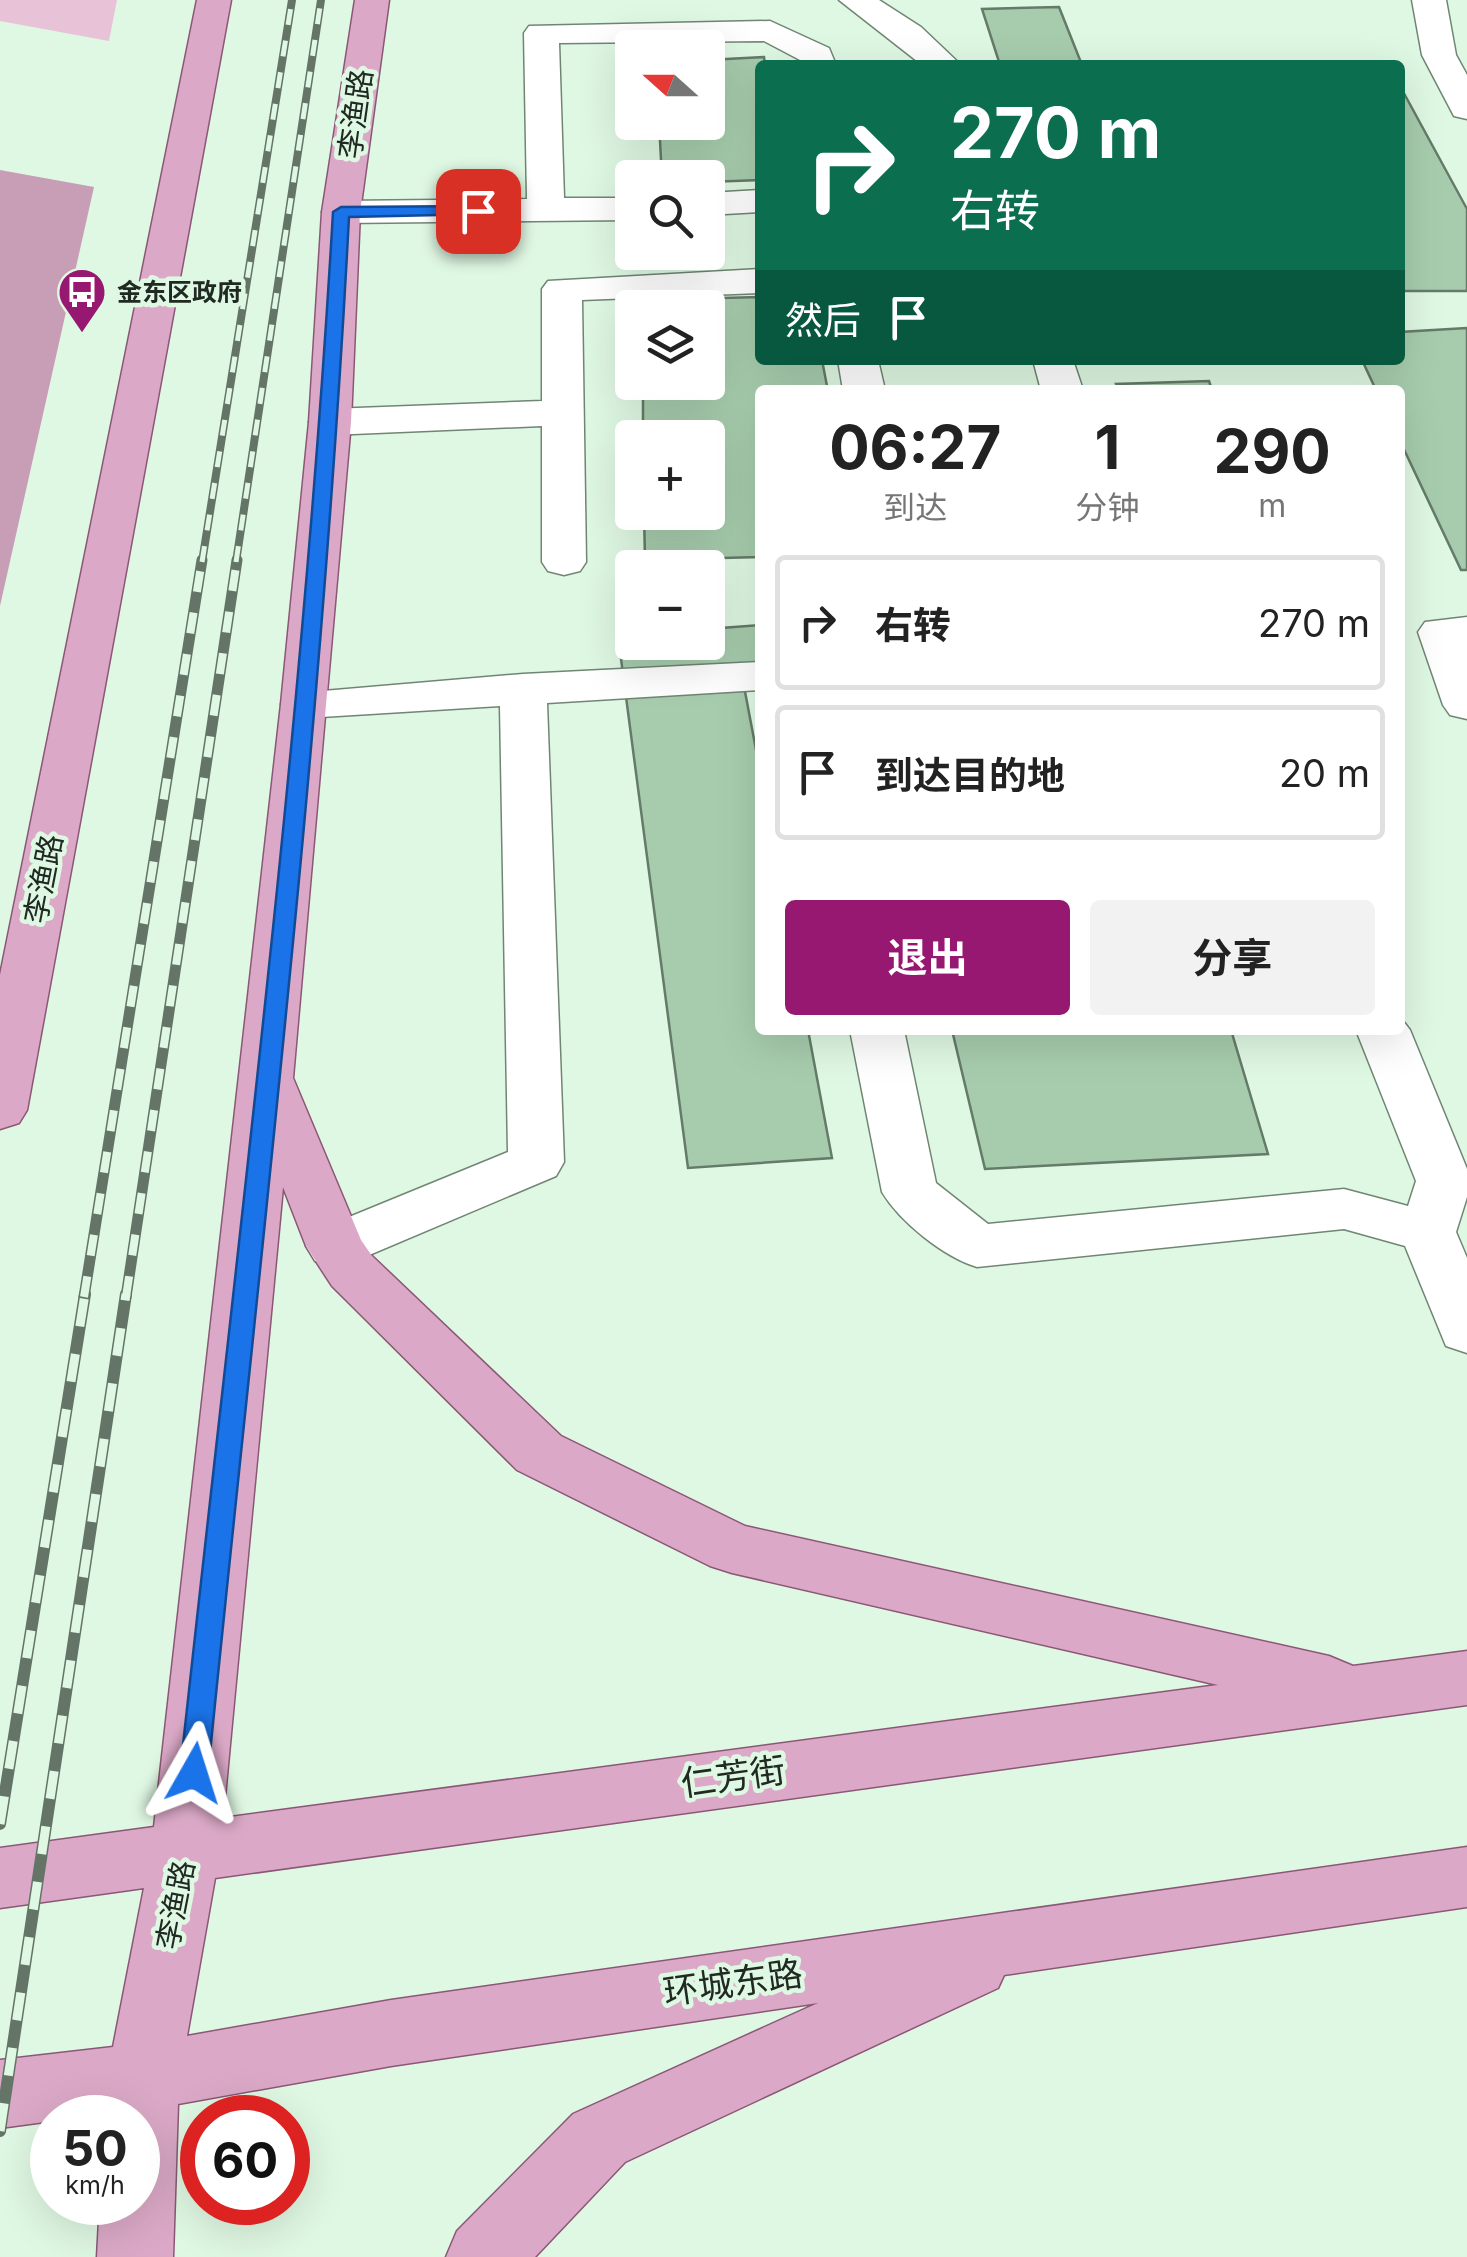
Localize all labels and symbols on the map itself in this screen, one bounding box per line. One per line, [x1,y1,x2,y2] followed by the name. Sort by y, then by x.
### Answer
[615,30,725,140] north arrow
[331,67,379,161] street label: 李渔路
[436,169,521,254] pin
[56,266,108,334] bus stop icon: 金东区政府
[117,277,242,307] place label: 金东区政府
[17,831,69,926] street label: 李渔路
[142,1721,246,1825] position arrow
[678,1748,788,1804] street label: 仁芳街
[149,1857,201,1952] street label: 李渔路
[661,1951,805,2013] street label: 环城东路
[180,2095,310,2225] speed limit sign: 60

